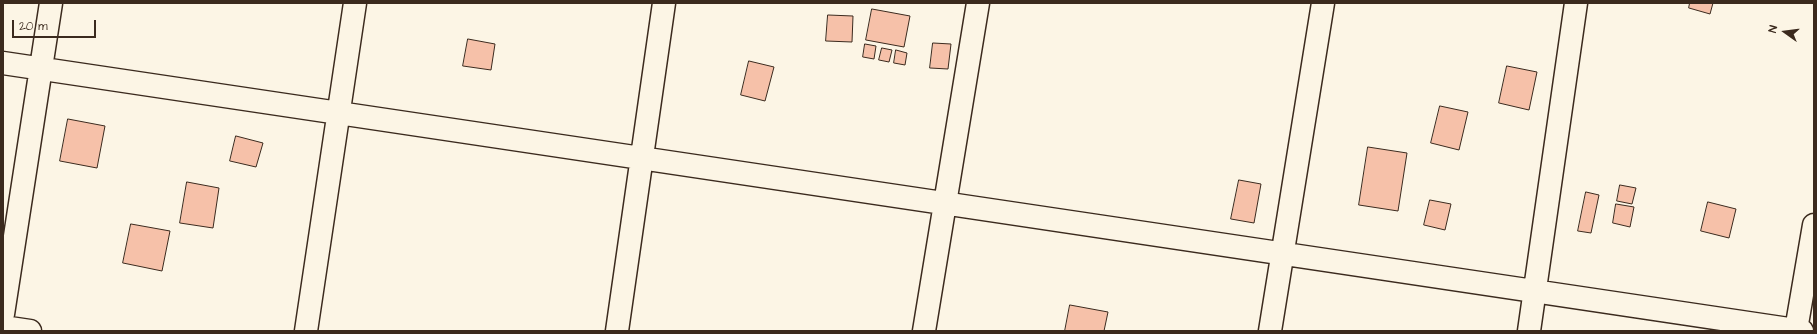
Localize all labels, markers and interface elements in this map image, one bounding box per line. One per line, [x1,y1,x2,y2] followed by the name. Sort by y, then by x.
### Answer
[14,12,98,38] scale bar
[1765,12,1805,52] north arrow
[19,18,48,35] text: 20 m
[1765,24,1781,34] text: N

